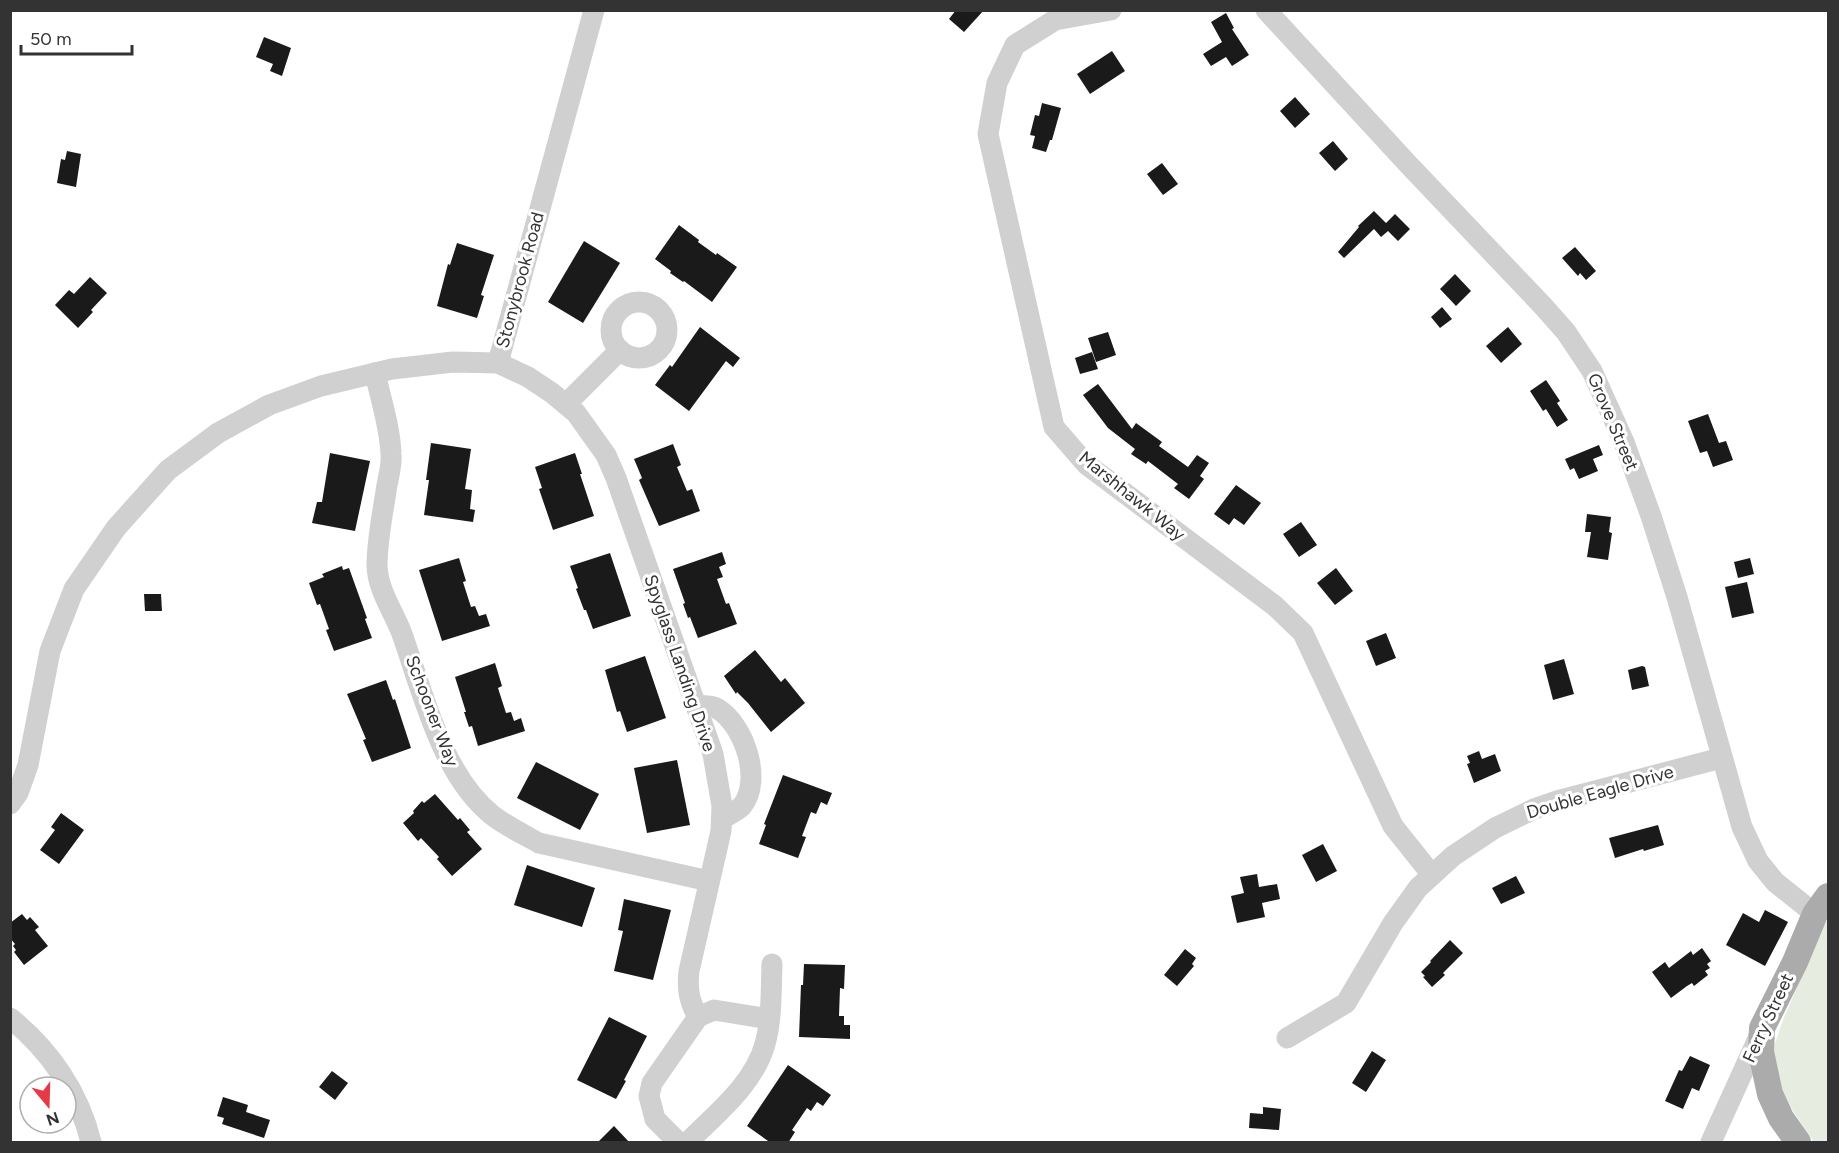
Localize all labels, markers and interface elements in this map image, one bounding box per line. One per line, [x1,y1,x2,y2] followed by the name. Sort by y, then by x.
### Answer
[21,18,132,56] scale bar
[30,28,72,50] text: 50 m
[491,210,549,350] street label: Stonybrook Road
[1583,370,1643,474] street label: Grove Street
[1074,446,1190,546] street label: Marshhawk Way
[639,572,721,754] street label: Spyglass Landing Drive
[401,652,463,770] street label: Schooner Way
[1524,760,1676,824] street label: Double Eagle Drive
[1738,970,1798,1066] street label: Ferry Street
[18,1075,78,1135] north arrow
[44,1108,62,1130] text: N

